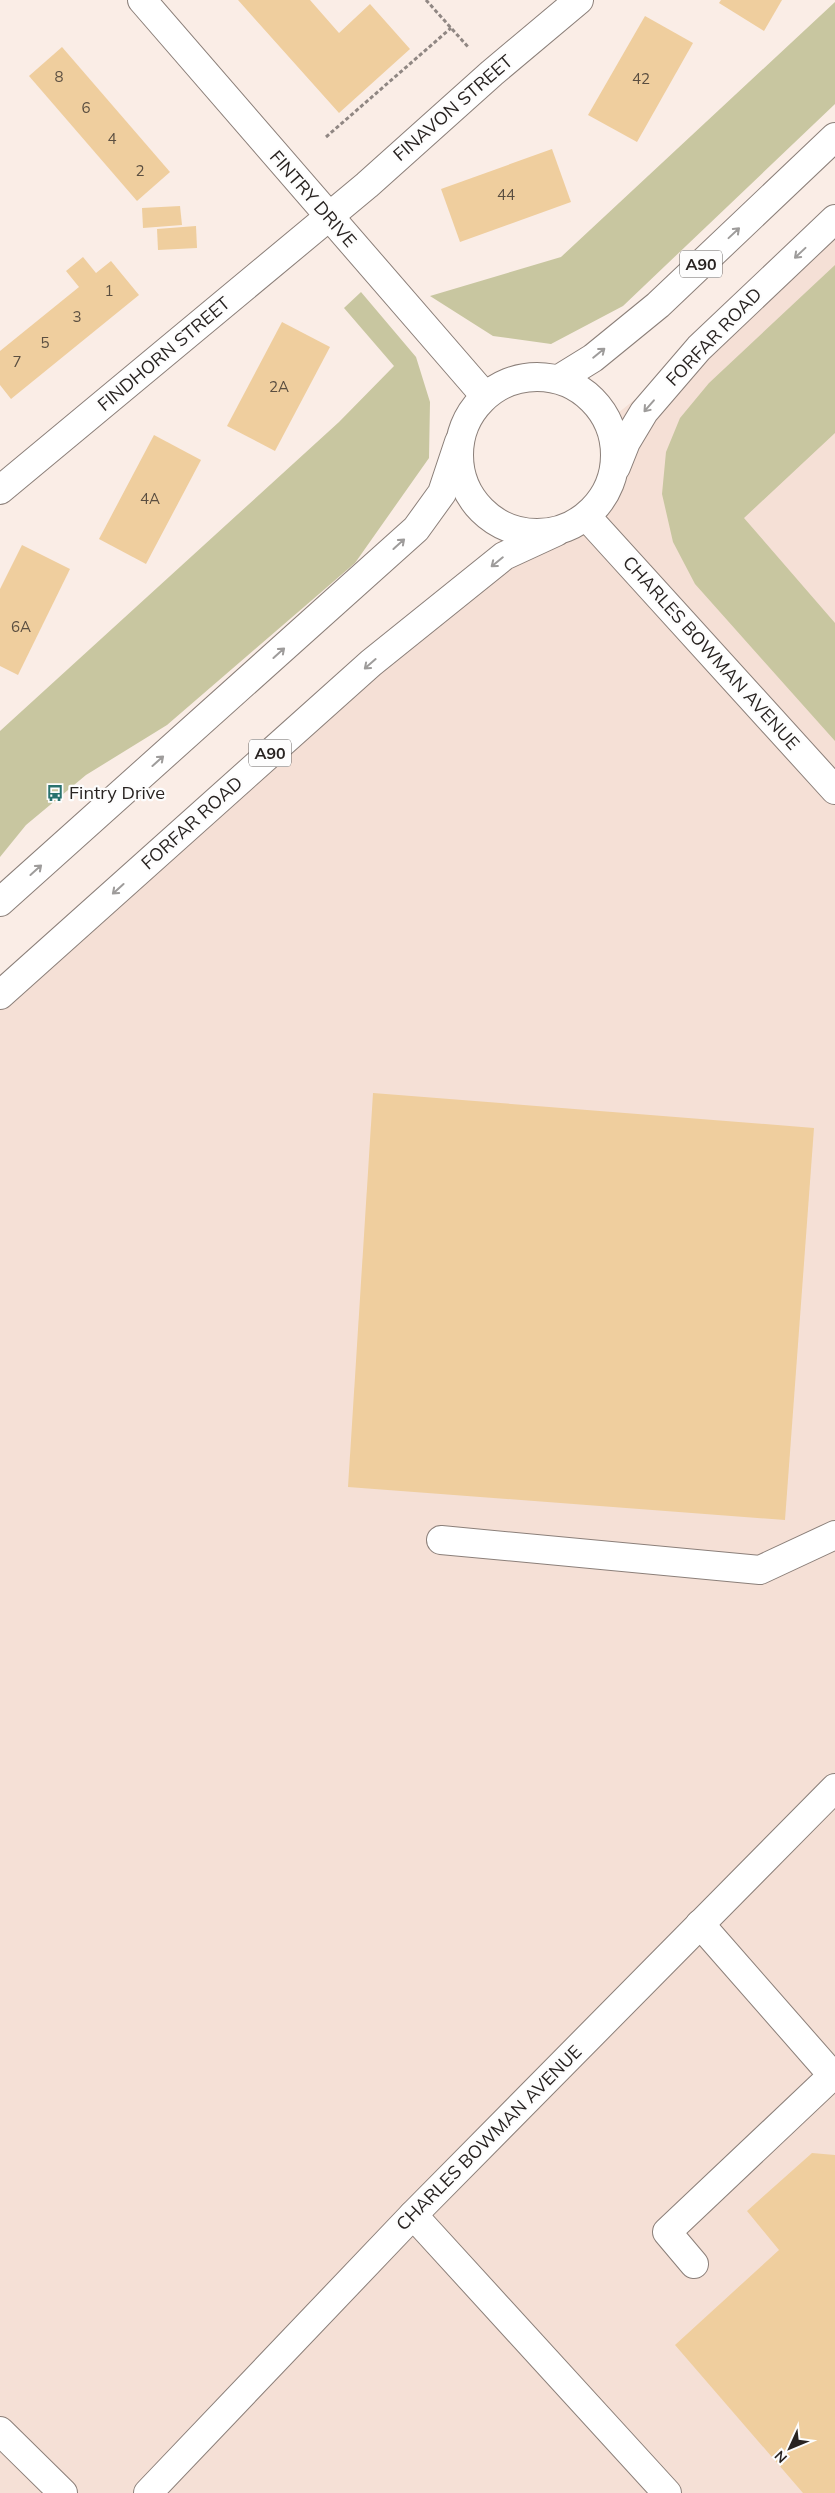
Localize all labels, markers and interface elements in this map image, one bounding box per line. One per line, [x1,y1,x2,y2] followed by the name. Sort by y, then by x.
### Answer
[388,49,517,166] street label: FINAVON STREET
[54,67,64,86] house number: 8
[632,69,650,88] house number: 42
[81,98,91,117] house number: 6
[107,129,117,148] house number: 4
[265,146,362,252] street label: FINTRY DRIVE
[135,161,145,180] house number: 2
[497,185,515,204] house number: 44
[727,227,740,239] one-way arrow
[793,247,806,259] one-way arrow
[680,250,722,278] road number: A90
[104,281,114,300] house number: 1
[661,282,766,391] street label: FORFAR ROAD
[93,291,235,416] street label: FINDHORN STREET
[72,307,82,326] house number: 3
[40,333,50,352] house number: 5
[593,347,606,358] one-way arrow
[12,352,22,371] house number: 7
[269,377,289,396] house number: 2A
[643,399,655,412] one-way arrow
[140,489,160,508] house number: 4A
[393,538,406,550] one-way arrow
[618,551,805,754] street label: CHARLES BOWMAN AVENUE
[491,556,504,567] one-way arrow
[11,617,31,636] house number: 6A
[272,647,285,659] one-way arrow
[364,658,377,669] one-way arrow
[249,740,291,766] road number: A90
[151,756,164,767] one-way arrow
[136,771,247,874] street label: FORFAR ROAD
[69,781,165,804] place label: Fintry Drive
[45,783,65,803] bus stop icon: Fintry Drive
[30,864,43,875] one-way arrow
[112,883,125,895] one-way arrow
[391,2040,586,2235] street label: CHARLES BOWMAN AVENUE
[765,2423,815,2473] north arrow
[771,2447,791,2467] text: N

